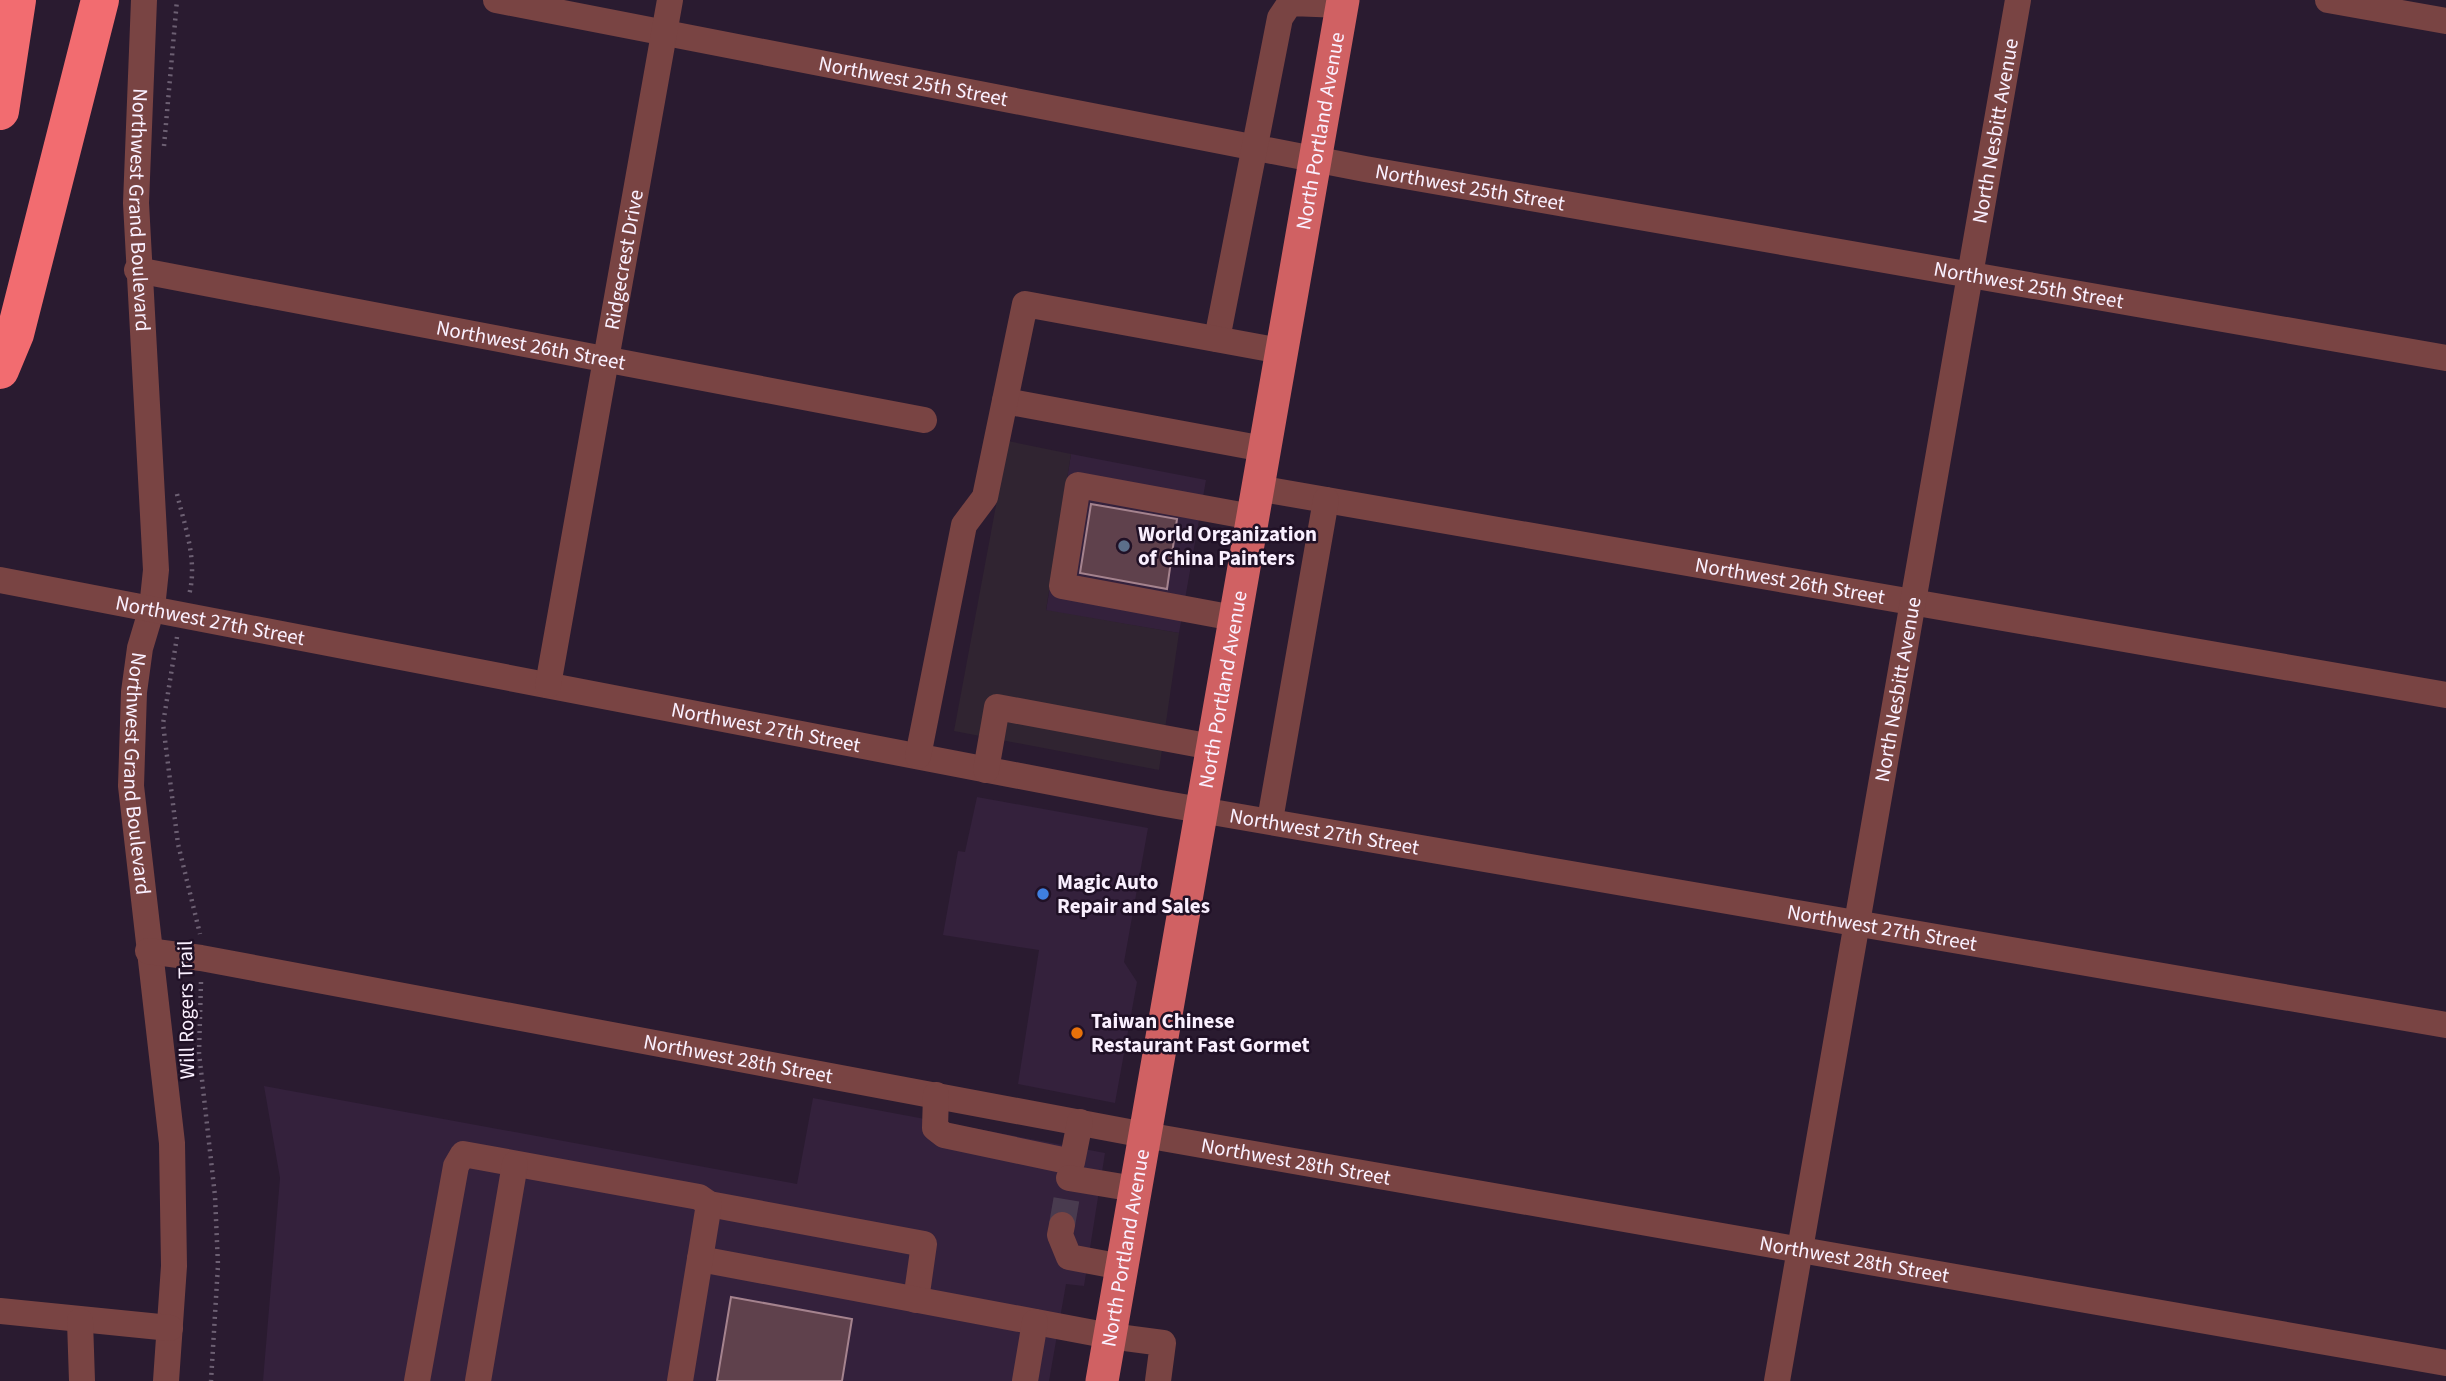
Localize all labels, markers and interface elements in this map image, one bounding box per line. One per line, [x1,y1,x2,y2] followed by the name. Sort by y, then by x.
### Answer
[1288,30,1352,232] street label: North Portland Avenue
[1964,36,2026,226] street label: North Nesbitt Avenue
[816,48,1010,114] street label: Northwest 25th Street
[121,88,158,332] street label: Northwest Grand Boulevard
[1373,156,1567,219] street label: Northwest 25th Street
[597,187,651,332] street label: Ridgecrest Drive
[1931,254,2126,316] street label: Northwest 25th Street
[434,312,628,378] street label: Northwest 26th Street
[1138,519,1317,573] place label: World Organization of China Painters
[1116,538,1132,554] marker: World Organization of China Painters
[1693,550,1887,612] street label: Northwest 26th Street
[113,588,307,653] street label: Northwest 27th Street
[1191,588,1255,791] street label: North Portland Avenue
[1867,595,1929,784] street label: North Nesbitt Avenue
[116,651,158,897] street label: Northwest Grand Boulevard
[669,694,863,760] street label: Northwest 27th Street
[1227,800,1422,863] street label: Northwest 27th Street
[1057,867,1210,921] place label: Magic Auto Repair and Sales
[1035,886,1051,902] marker: Magic Auto Repair and Sales
[1785,897,1979,959] street label: Northwest 27th Street
[170,940,202,1080] street label: Will Rogers Trail
[1091,1006,1310,1060] place label: Taiwan Chinese Restaurant Fast Gormet
[1069,1025,1085,1041] marker: Taiwan Chinese Restaurant Fast Gormet
[641,1026,835,1091] street label: Northwest 28th Street
[1199,1130,1393,1193] street label: Northwest 28th Street
[1093,1147,1157,1349] street label: North Portland Avenue
[1757,1228,1952,1291] street label: Northwest 28th Street

